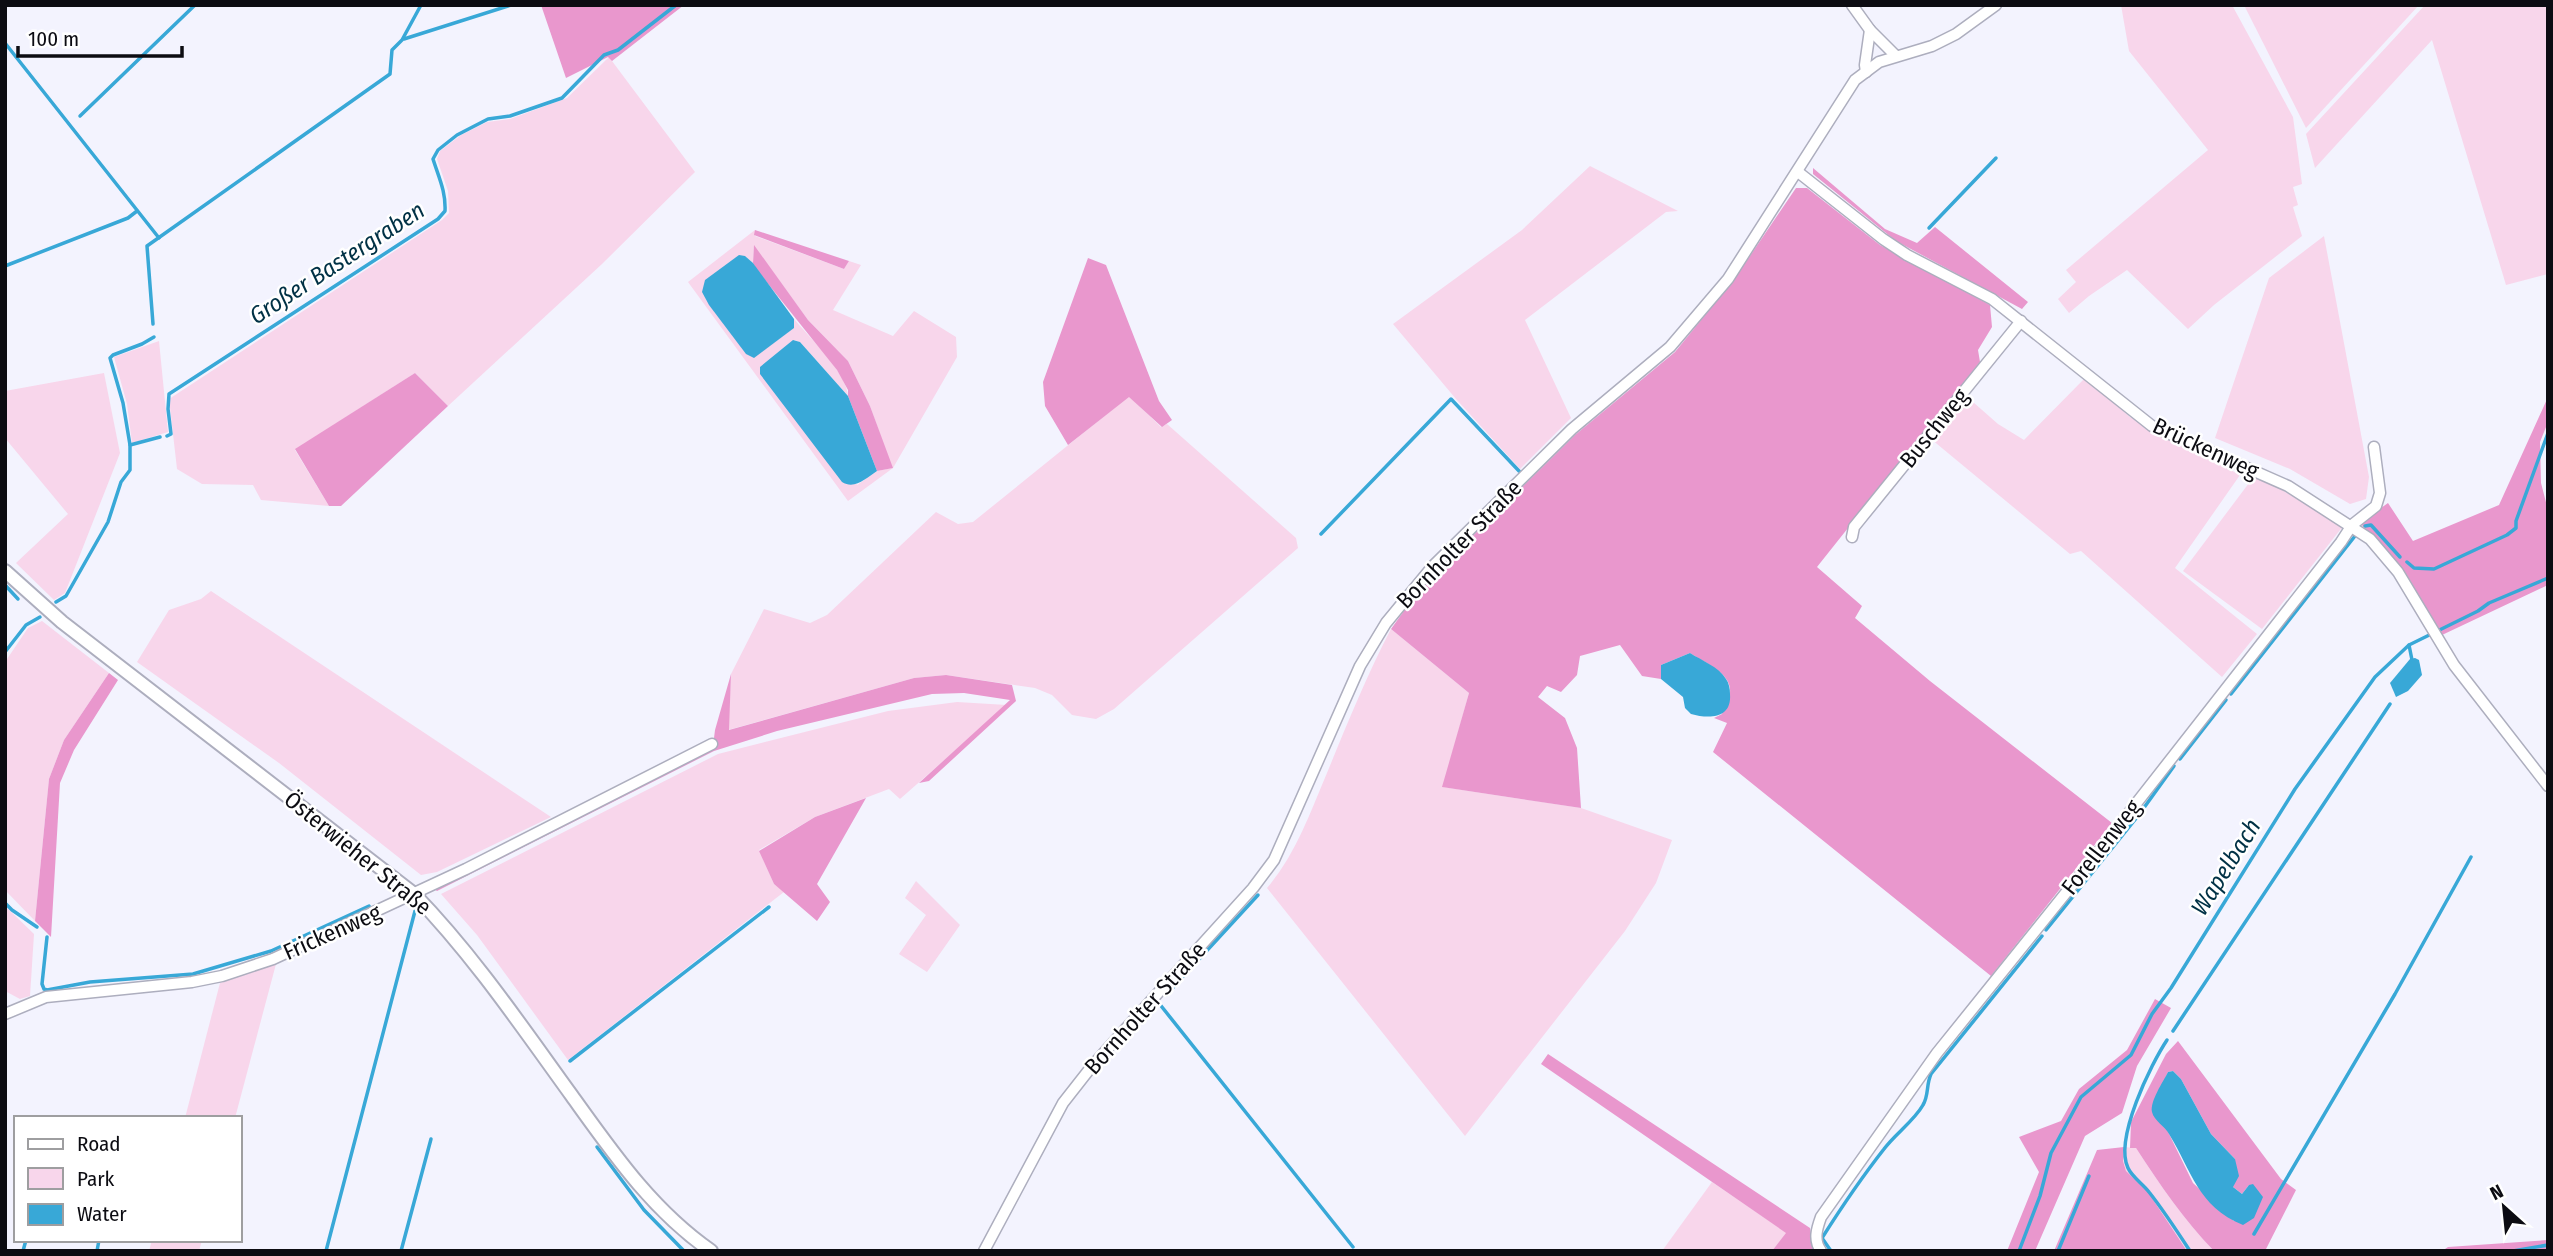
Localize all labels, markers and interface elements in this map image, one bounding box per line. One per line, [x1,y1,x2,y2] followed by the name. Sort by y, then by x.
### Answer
[18,14,182,58] scale bar
[28,26,79,52] text: 100 m
[244,196,430,330] water label: Großer Bastergraben
[1894,383,1974,473] street label: Buschweg
[2149,411,2264,485] street label: Brückenweg
[1390,474,1528,614] street label: Bornholter Straße
[279,785,437,921] street label: Österwieher Straße
[2055,794,2147,900] street label: Forellenweg
[2185,814,2267,920] water label: Wapelbach
[279,898,385,966] street label: Frickenweg
[1078,936,1212,1080] street label: Bornholter Straße
[14,1116,242,1242] legend
[77,1131,121,1157] text: Road
[77,1166,115,1192] text: Park
[2469,1172,2539,1242] north arrow
[2486,1179,2507,1205] text: N
[77,1201,127,1227] text: Water

